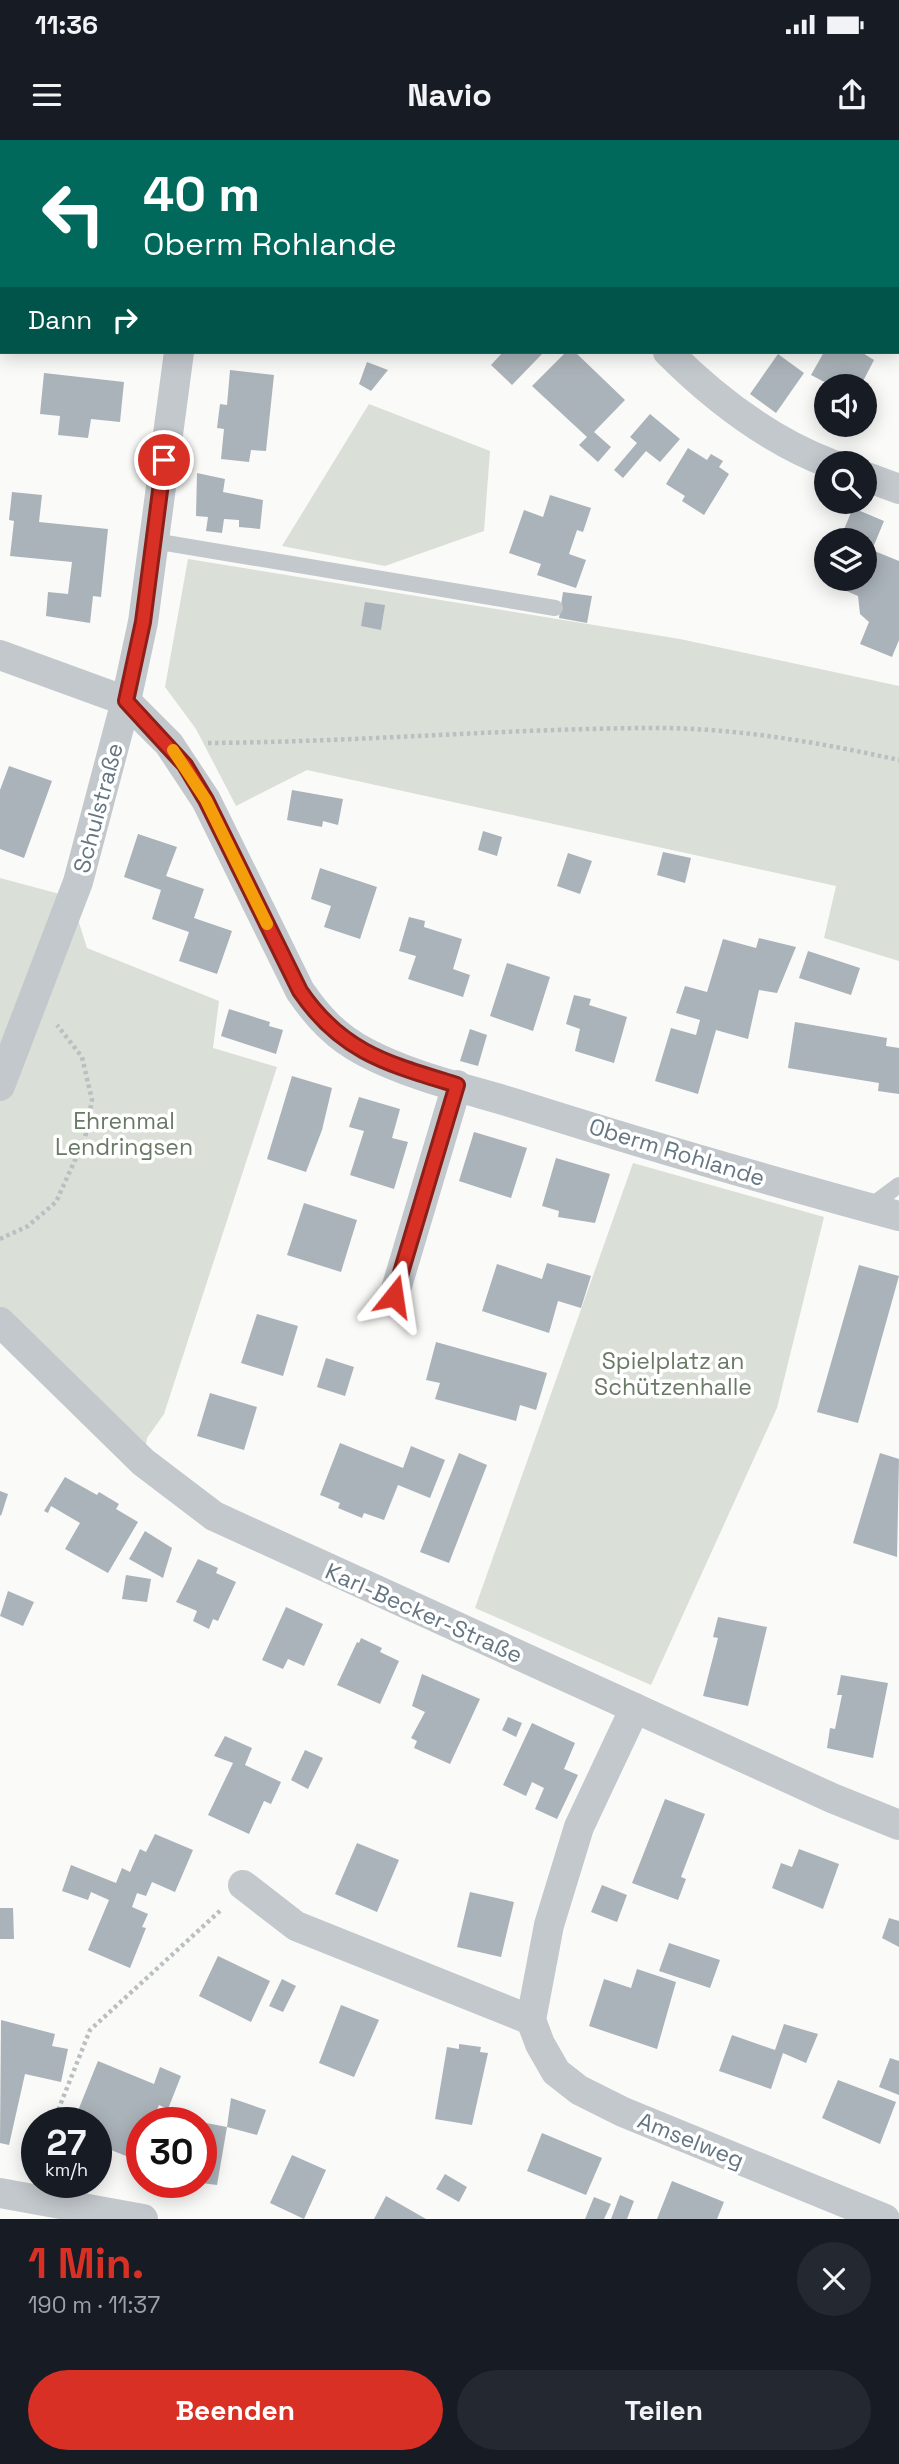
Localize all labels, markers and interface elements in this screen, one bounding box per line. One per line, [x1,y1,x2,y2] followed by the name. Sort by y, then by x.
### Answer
[35,8,98,42] text: 11:36
[407,75,492,115] text: Navio
[28,76,66,114] icon: menu
[833,76,871,114] icon: share
[143,163,260,225] text: 40 m
[28,168,119,259] icon: left
[143,224,397,264] text: Oberm Rohlande
[106,301,144,339] icon: right
[28,303,92,337] text: Dann
[814,374,877,591] map controls
[814,374,877,437] button: sound
[134,430,194,490] pin
[145,441,183,479] icon: arrive
[814,451,877,514] button: search
[814,528,877,591] button: layers
[66,740,130,876] street label: Schulstraße
[55,1106,193,1162] park label: Ehrenmal Lendringsen
[585,1111,769,1193] street label: Oberm Rohlande
[357,1259,431,1333] position arrow
[594,1346,752,1402] park label: Spielplatz an Schützenhalle
[321,1556,527,1670] street label: Karl-Becker-Straße
[633,2105,749,2175] street label: Amselweg
[126,2107,217,2198] speed limit sign: 30
[47,2121,86,2165] text: 27
[45,2158,88,2181] text: km/h
[28,2237,144,2290] text: 1 Min.
[797,2242,871,2316] button: close
[28,2290,160,2320] text: 190 m · 11:37
[28,2370,443,2450] button: Beenden
[457,2370,871,2450] button: Teilen

